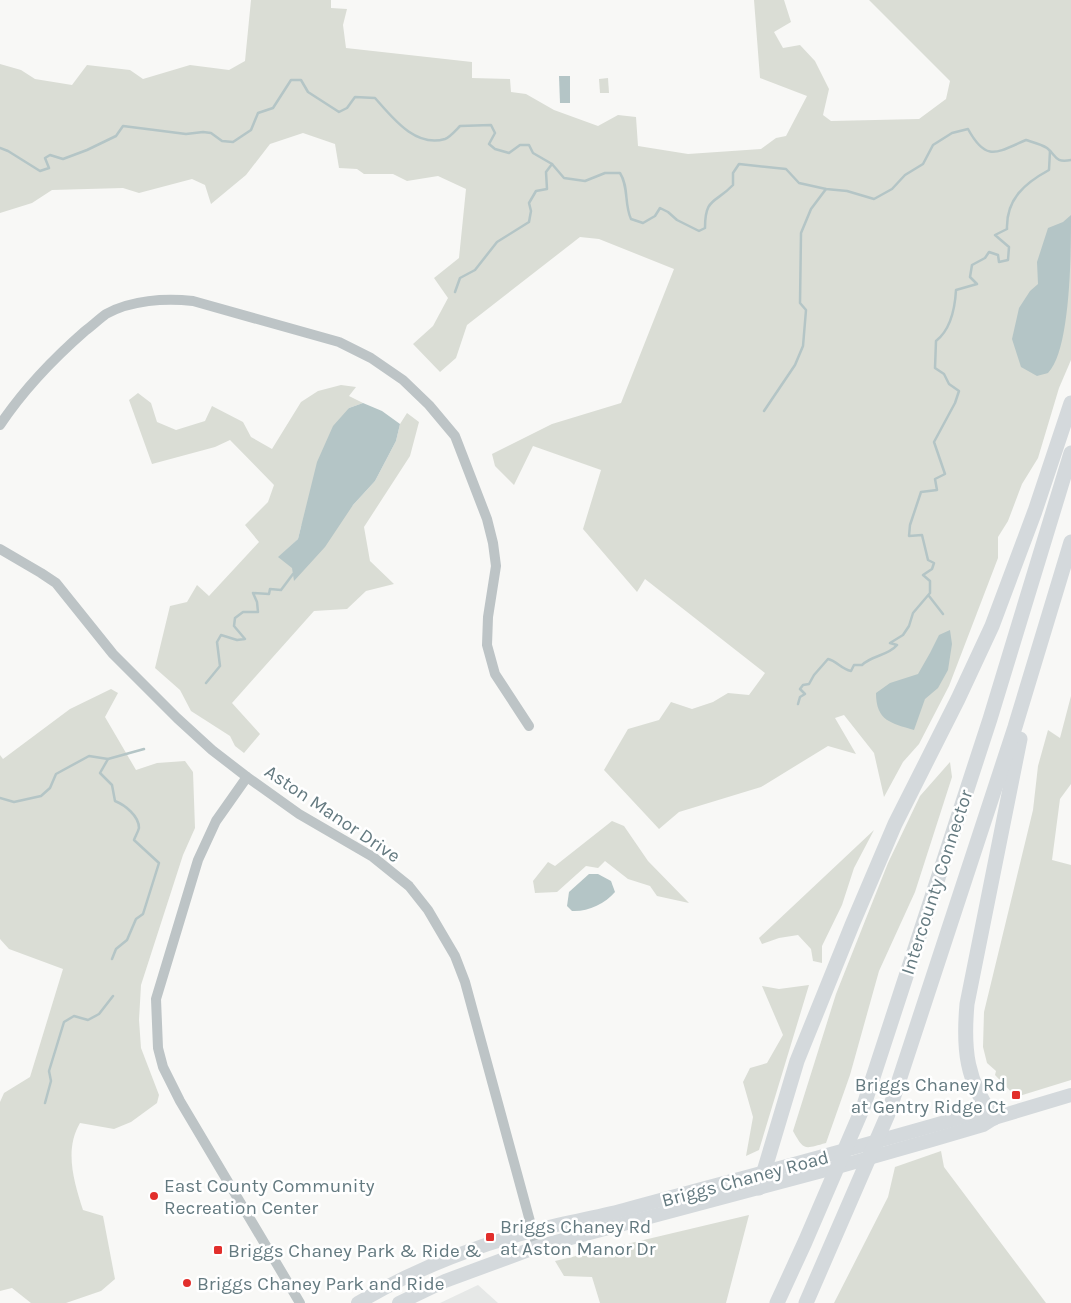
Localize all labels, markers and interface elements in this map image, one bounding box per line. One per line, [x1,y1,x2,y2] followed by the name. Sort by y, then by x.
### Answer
[261,760,404,867] street label: Aston Manor Drive
[897,787,977,978] street label: Intercounty Connector
[851,1074,1006,1118] place label: Briggs Chaney Rd at Gentry Ridge Ct
[1010,1089,1022,1101] marker: Briggs Chaney Rd at Gentry Ridge Ct
[659,1146,831,1212] street label: Briggs Chaney Road
[164,1175,375,1219] place label: East County Community Recreation Center
[148,1190,160,1202] marker: East County Community Recreation Center
[500,1216,656,1260] place label: Briggs Chaney Rd at Aston Manor Dr
[484,1231,496,1243] marker: Briggs Chaney Rd at Aston Manor Dr
[228,1240,482,1262] place label: Briggs Chaney Park & Ride &
[212,1244,224,1256] marker: Briggs Chaney Park & Ride &
[197,1273,445,1295] place label: Briggs Chaney Park and Ride
[181,1277,193,1289] marker: Briggs Chaney Park and Ride

